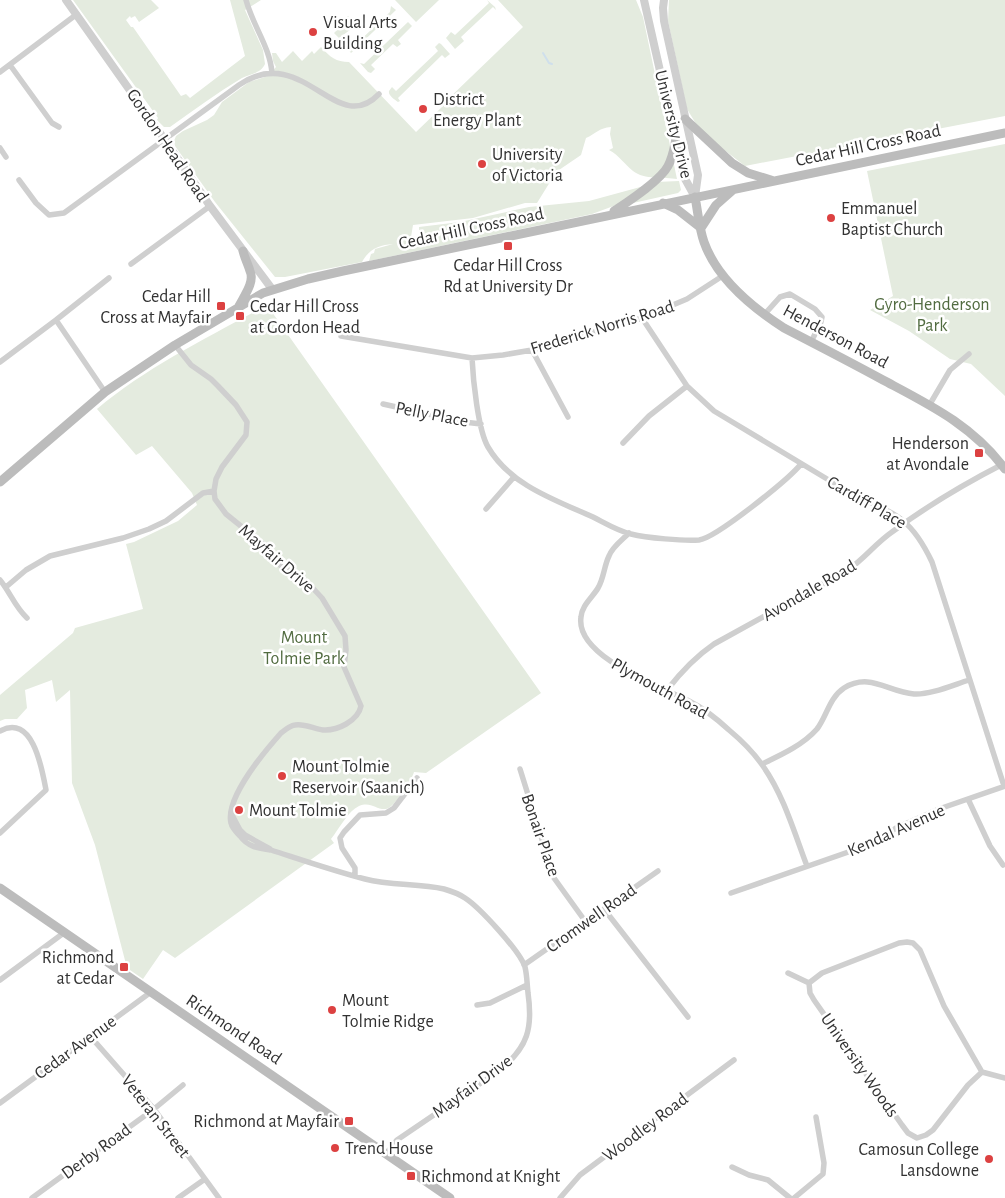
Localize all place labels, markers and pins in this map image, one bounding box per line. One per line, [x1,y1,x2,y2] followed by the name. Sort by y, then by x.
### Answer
[323,14,398,53] place label: Visual Arts Building
[307,26,319,38] marker: Visual Arts Building
[433,91,522,130] place label: District Energy Plant
[417,103,429,115] marker: District Energy Plant
[492,146,563,185] place label: University of Victoria
[476,158,488,170] marker: University of Victoria
[841,200,943,239] place label: Emmanuel Baptist Church
[825,212,837,224] marker: Emmanuel Baptist Church
[502,240,514,252] marker: Cedar Hill Cross Rd at University Dr
[443,257,573,296] place label: Cedar Hill Cross Rd at University Dr
[100,288,211,327] place label: Cedar Hill Cross at Mayfair
[250,298,360,337] place label: Cedar Hill Cross at Gordon Head
[215,300,227,312] marker: Cedar Hill Cross at Mayfair
[234,310,246,322] marker: Cedar Hill Cross at Gordon Head
[886,435,969,474] place label: Henderson at Avondale
[973,447,985,459] marker: Henderson at Avondale
[292,758,425,797] place label: Mount Tolmie Reservoir (Saanich)
[276,770,288,782] marker: Mount Tolmie Reservoir (Saanich)
[249,802,347,820] place label: Mount Tolmie
[233,804,245,816] marker: Mount Tolmie
[42,949,114,988] place label: Richmond at Cedar
[118,961,130,973] marker: Richmond at Cedar
[342,992,434,1031] place label: Mount Tolmie Ridge
[326,1004,338,1016] marker: Mount Tolmie Ridge
[193,1113,339,1131] place label: Richmond at Mayfair
[343,1115,355,1127] marker: Richmond at Mayfair
[345,1140,433,1158] place label: Trend House
[858,1141,979,1180] place label: Camosun College Lansdowne
[329,1142,341,1154] marker: Trend House
[983,1153,995,1165] marker: Camosun College Lansdowne
[421,1168,561,1186] place label: Richmond at Knight
[405,1170,417,1182] marker: Richmond at Knight

